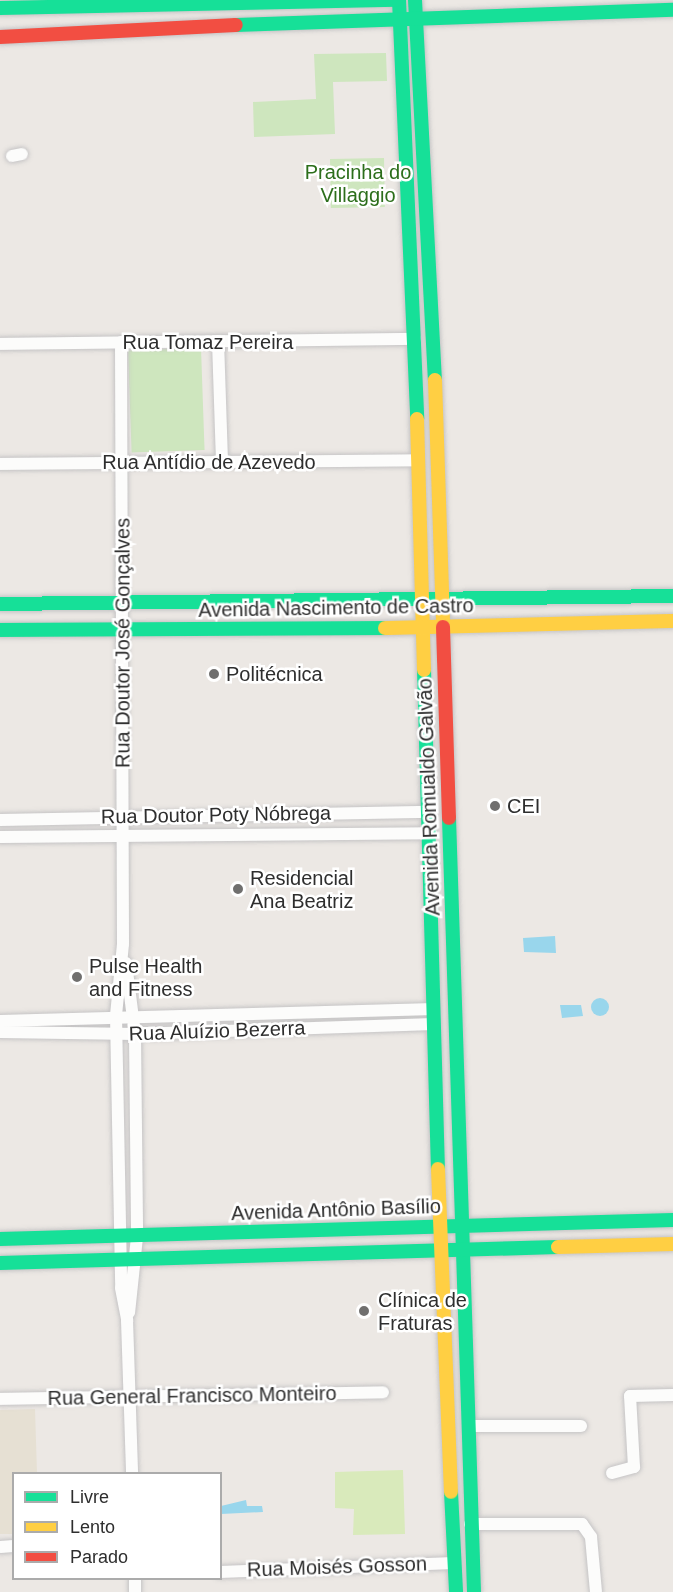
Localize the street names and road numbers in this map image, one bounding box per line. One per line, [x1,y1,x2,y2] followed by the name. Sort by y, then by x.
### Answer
[122,330,294,354] street label: Rua Tomaz Pereira
[101,450,317,474] street label: Rua Antídio de Azevedo
[111,518,135,768] street label: Rua Doutor José Gonçalves
[198,594,474,622] street label: Avenida Nascimento de Castro
[413,678,445,916] street label: Avenida Romualdo Galvão
[101,801,331,829] street label: Rua Doutor Poty Nóbrega
[128,1016,306,1046] street label: Rua Aluízio Bezerra
[230,1194,442,1226] street label: Avenida Antônio Basílio
[47,1381,337,1411] street label: Rua General Francisco Monteiro
[247,1552,427,1582] street label: Rua Moisés Gosson

